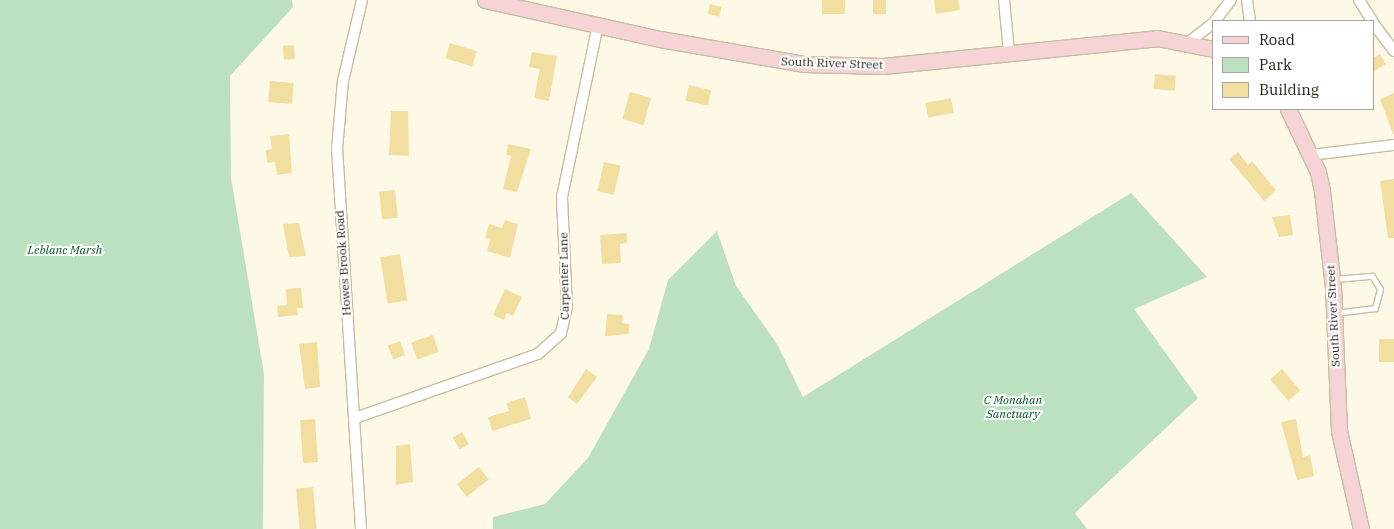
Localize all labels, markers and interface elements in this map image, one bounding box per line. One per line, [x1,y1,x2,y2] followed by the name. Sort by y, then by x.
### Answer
[1212,20,1374,110] legend
[1259,30,1295,49] text: Road
[781,54,883,72] street label: South River Street
[1259,55,1292,74] text: Park
[1259,80,1319,99] text: Building
[332,210,354,316] street label: Howes Brook Road
[556,232,572,320] street label: Carpenter Lane
[28,243,102,257] park label: Leblanc Marsh
[1323,265,1343,367] street label: South River Street
[984,393,1042,421] park label: C Monahan Sanctuary

